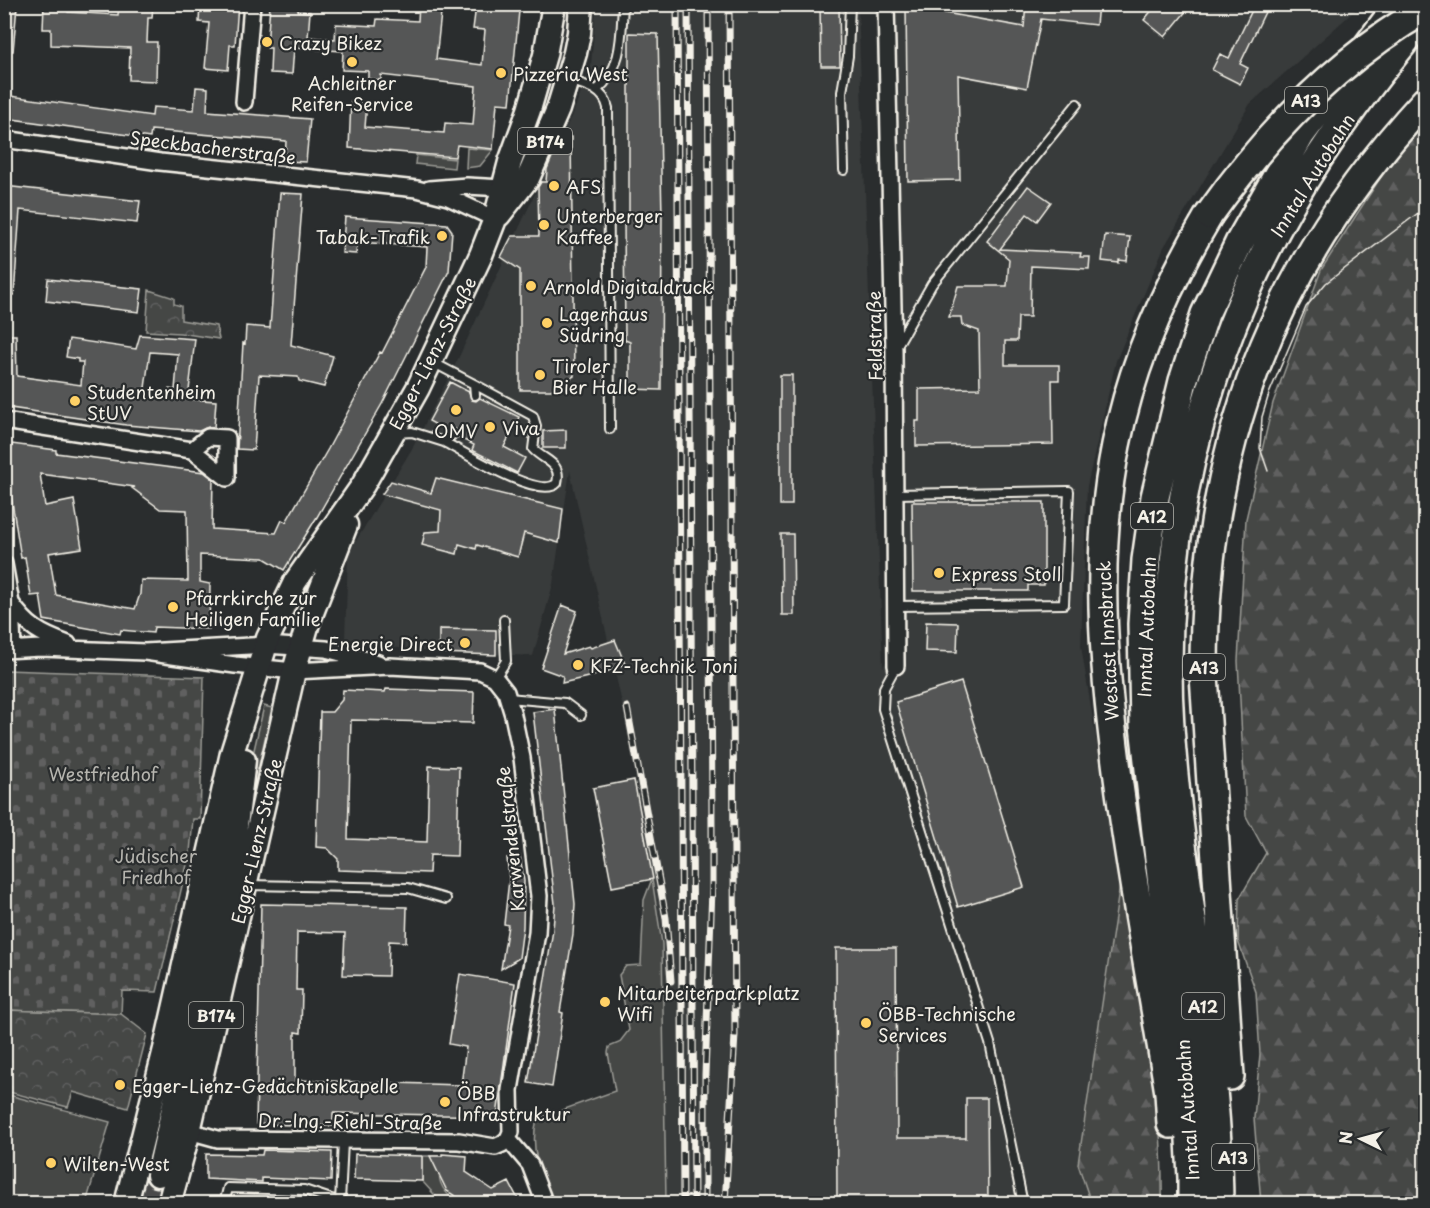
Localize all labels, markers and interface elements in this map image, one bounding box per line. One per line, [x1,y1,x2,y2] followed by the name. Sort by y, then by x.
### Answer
[279,29,382,56] place label: Crazy Bikez
[260,35,274,49] marker: Crazy Bikez
[345,55,359,69] marker: Achleitner Reifen-Service
[513,60,628,87] place label: Pizzeria West
[494,66,508,80] marker: Pizzeria West
[291,69,413,117] place label: Achleitner Reifen-Service
[1285,87,1327,113] road number: A13
[1263,108,1361,242] street label: Inntal Autobahn
[128,123,298,171] street label: Speckbacherstraße
[518,128,572,154] road number: B174
[566,173,601,200] place label: AFS
[547,179,561,193] marker: AFS
[556,202,663,250] place label: Unterberger Kaffee
[537,218,551,232] marker: Unterberger Kaffee
[316,223,430,250] place label: Tabak-Trafik
[435,229,449,243] marker: Tabak-Trafik
[382,272,482,434] street label: Egger-Lienz-Straße
[543,273,713,300] place label: Arnold Digitaldruck
[524,279,538,293] marker: Arnold Digitaldruck
[860,291,888,381] street label: Feldstraße
[559,300,648,348] place label: Lagerhaus Südring
[540,316,554,330] marker: Lagerhaus Südring
[552,352,637,400] place label: Tiroler Bier Halle
[533,368,547,382] marker: Tiroler Bier Halle
[87,378,216,426] place label: Studentenheim StUV
[68,394,82,408] marker: Studentenheim StUV
[449,403,463,417] marker: OMV
[502,414,540,441] place label: Viva
[434,417,478,444] place label: OMV
[483,420,497,434] marker: Viva
[1131,503,1173,529] road number: A12
[1130,556,1162,698] street label: Inntal Autobahn
[951,560,1061,587] place label: Express Stoll
[1089,560,1125,722] street label: Westast Innsbruck
[932,566,946,580] marker: Express Stoll
[185,584,321,632] place label: Pfarrkirche zur Heiligen Familie
[166,600,180,614] marker: Pfarrkirche zur Heiligen Familie
[328,630,453,657] place label: Energie Direct
[458,636,472,650] marker: Energie Direct
[590,652,738,679] place label: KFZ-Technik Toni
[1183,654,1225,680] road number: A13
[571,658,585,672] marker: KFZ-Technik Toni
[224,756,288,926] street label: Egger-Lienz-Straße
[48,760,160,787] park label: Westfriedhof
[489,765,531,913] street label: Karwendelstraße
[115,842,198,890] park label: Jüdischer Friedhof
[617,979,800,1027] place label: Mitarbeiterparkplatz Wifi
[1182,993,1224,1019] road number: A12
[598,995,612,1009] marker: Mitarbeiterparkplatz Wifi
[878,1000,1016,1048] place label: ÖBB-Technische Services
[189,1002,243,1028] road number: B174
[859,1016,873,1030] marker: ÖBB-Technische Services
[1169,1039,1205,1181] street label: Inntal Autobahn
[132,1072,399,1099] place label: Egger-Lienz-Gedächtniskapelle
[113,1078,127,1092] marker: Egger-Lienz-Gedächtniskapelle
[457,1079,571,1127] place label: ÖBB Infrastruktur
[438,1095,452,1109] marker: ÖBB Infrastruktur
[258,1106,442,1136] street label: Dr.-Ing.-Riehl-Straße
[1331,1109,1391,1169] north arrow
[1333,1130,1358,1145] text: N
[1212,1144,1254,1170] road number: A13
[63,1150,170,1177] place label: Wilten-West
[44,1156,58,1170] marker: Wilten-West

